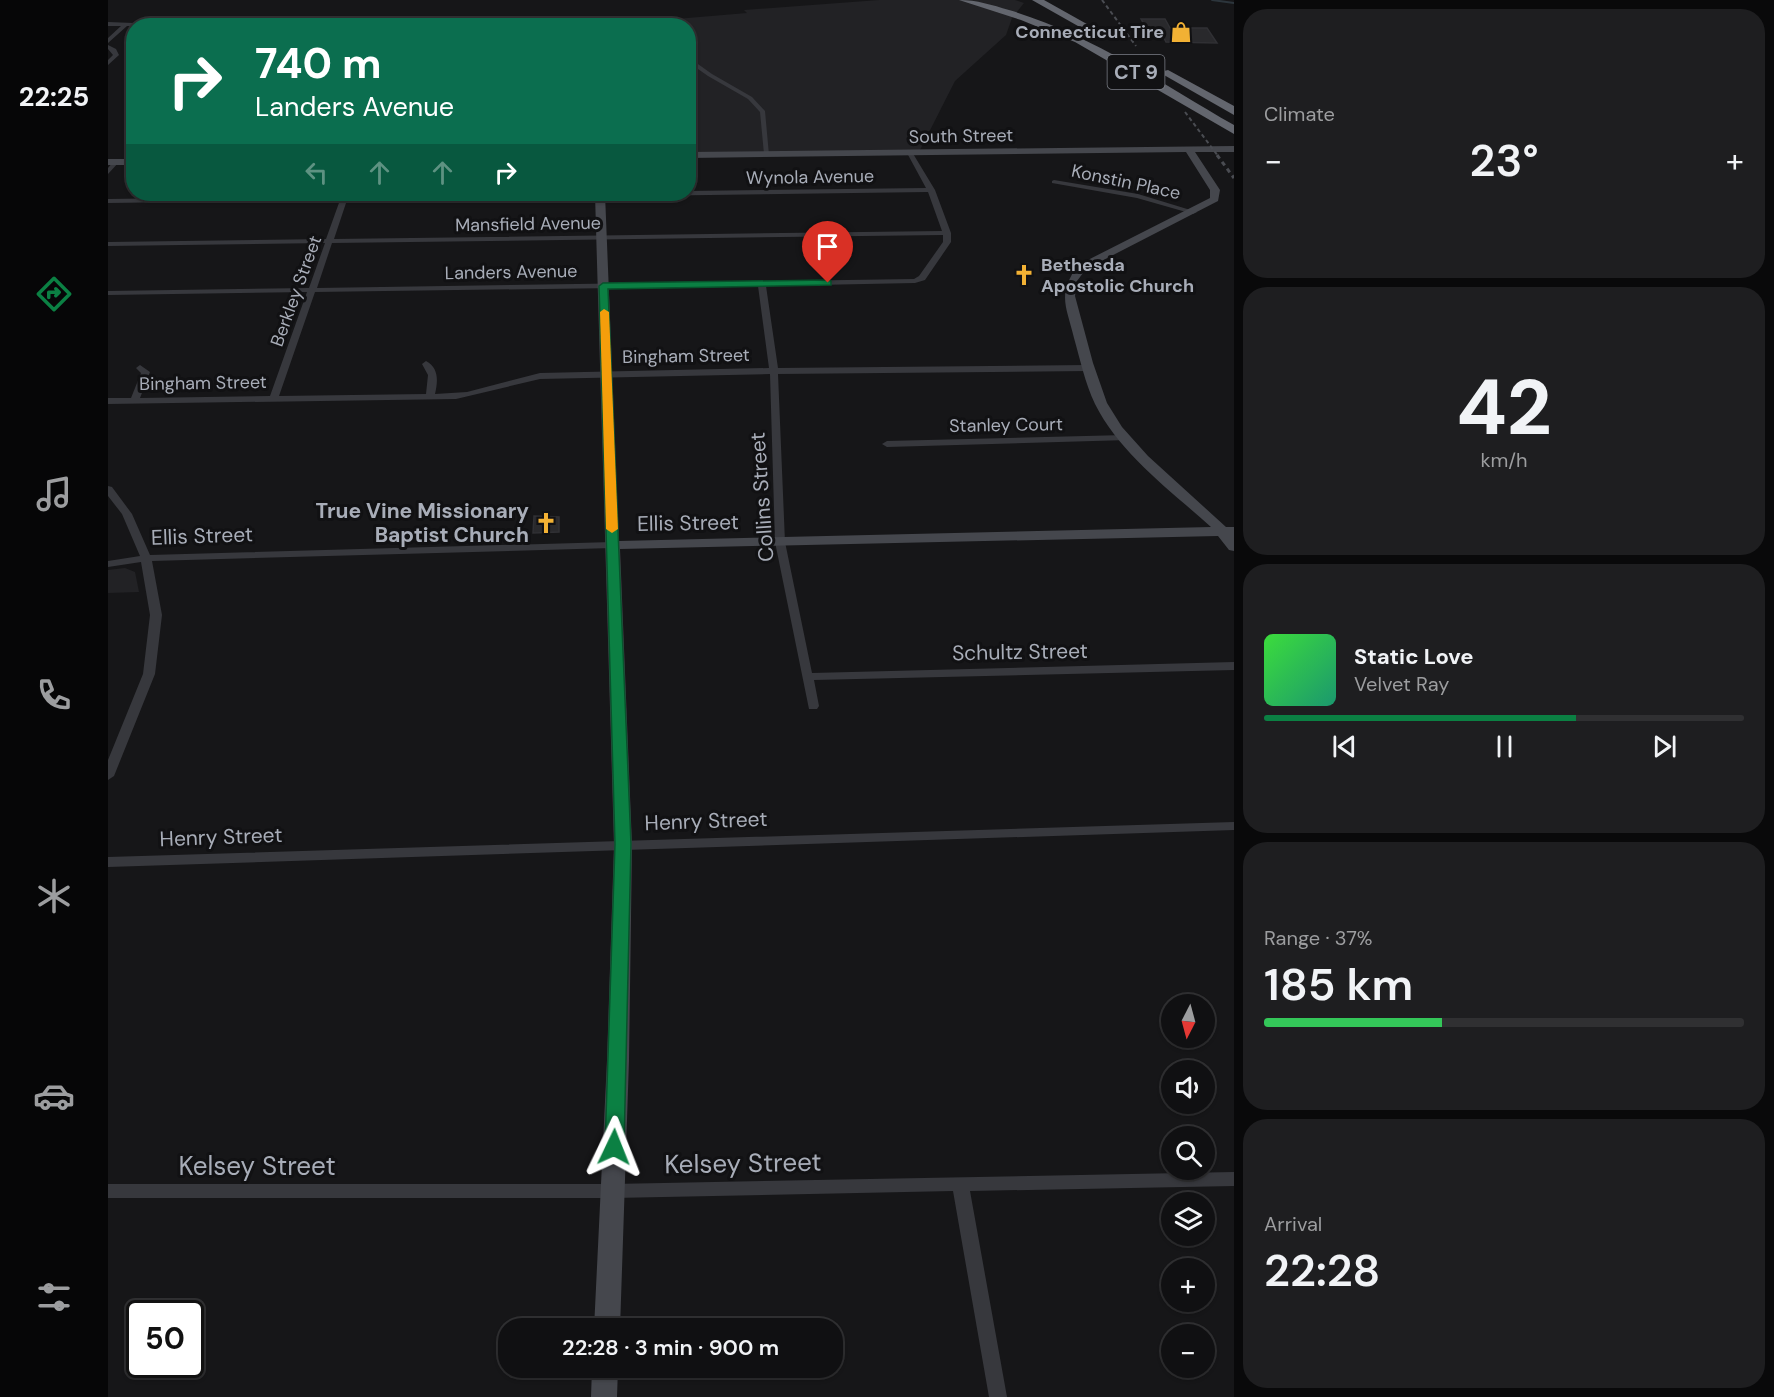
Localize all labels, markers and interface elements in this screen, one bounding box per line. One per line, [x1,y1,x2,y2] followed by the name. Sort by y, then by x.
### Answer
[1015,20,1164,44] place label: Connecticut Tire
[1169,20,1193,44] shop icon: Connecticut Tire
[255,36,382,91] text: 740 m
[156,42,234,120] icon: right
[1108,55,1164,89] road number: CT 9
[19,79,89,114] text: 22:25
[255,89,454,124] text: Landers Avenue
[1264,101,1335,127] text: Climate
[908,123,1014,149] street label: South Street
[1470,131,1539,190] text: 23°
[1264,139,1282,182] text: −
[1726,139,1744,182] text: +
[300,156,333,189] icon: left
[363,156,396,189] icon: ahead
[426,156,459,189] icon: ahead
[489,156,522,189] icon: right
[1069,159,1183,205] street label: Konstin Place
[746,164,874,190] street label: Wynola Avenue
[455,211,601,237] street label: Mansfield Avenue
[802,221,853,283] pin
[811,230,844,263] icon: arrive
[265,232,327,350] street label: Berkley Street
[1041,253,1194,298] place label: Bethesda Apostolic Church
[444,259,578,285] street label: Landers Avenue
[1012,263,1036,287] church icon: Bethesda Apostolic Church
[33,273,75,315] icon: directions
[622,343,750,369] street label: Bingham Street
[1456,357,1552,458] text: 42
[139,370,267,396] street label: Bingham Street
[949,412,1063,438] street label: Stanley Court
[744,431,780,563] street label: Collins Street
[1480,447,1528,473] text: km/h
[33,473,75,515] icon: music
[315,497,529,549] place label: True Vine Missionary Baptist Church
[637,508,739,538] street label: Ellis Street
[534,511,558,535] church icon: True Vine Missionary Baptist Church
[151,520,253,552] street label: Ellis Street
[952,637,1088,667] street label: Schultz Street
[1354,642,1474,671] text: Static Love
[1354,671,1449,697] text: Velvet Ray
[33,674,75,716] icon: phone
[1328,730,1361,763] icon: previous
[1488,730,1521,763] icon: pause
[1648,730,1681,763] icon: next
[644,805,768,837] street label: Henry Street
[159,821,283,853] street label: Henry Street
[33,875,75,917] icon: climate
[1264,925,1373,951] text: Range · 37%
[1264,955,1413,1014] text: 185 km
[1161,994,1215,1048] north arrow
[1161,994,1215,1378] map controls
[1161,1060,1215,1114] button: sound
[33,1075,75,1117] icon: car
[582,1115,646,1179] position arrow
[1161,1126,1215,1180] button: search
[664,1145,822,1181] street label: Kelsey Street
[178,1149,336,1183] street label: Kelsey Street
[1161,1192,1215,1246] button: layers
[1264,1211,1322,1237] text: Arrival
[1264,1241,1380,1300] text: 22:28
[1161,1258,1215,1312] button: +
[33,1276,75,1318] icon: filters
[126,1300,204,1378] speed limit sign: 50
[1161,1324,1215,1378] button: −
[562,1333,779,1362] text: 22:28 · 3 min · 900 m

